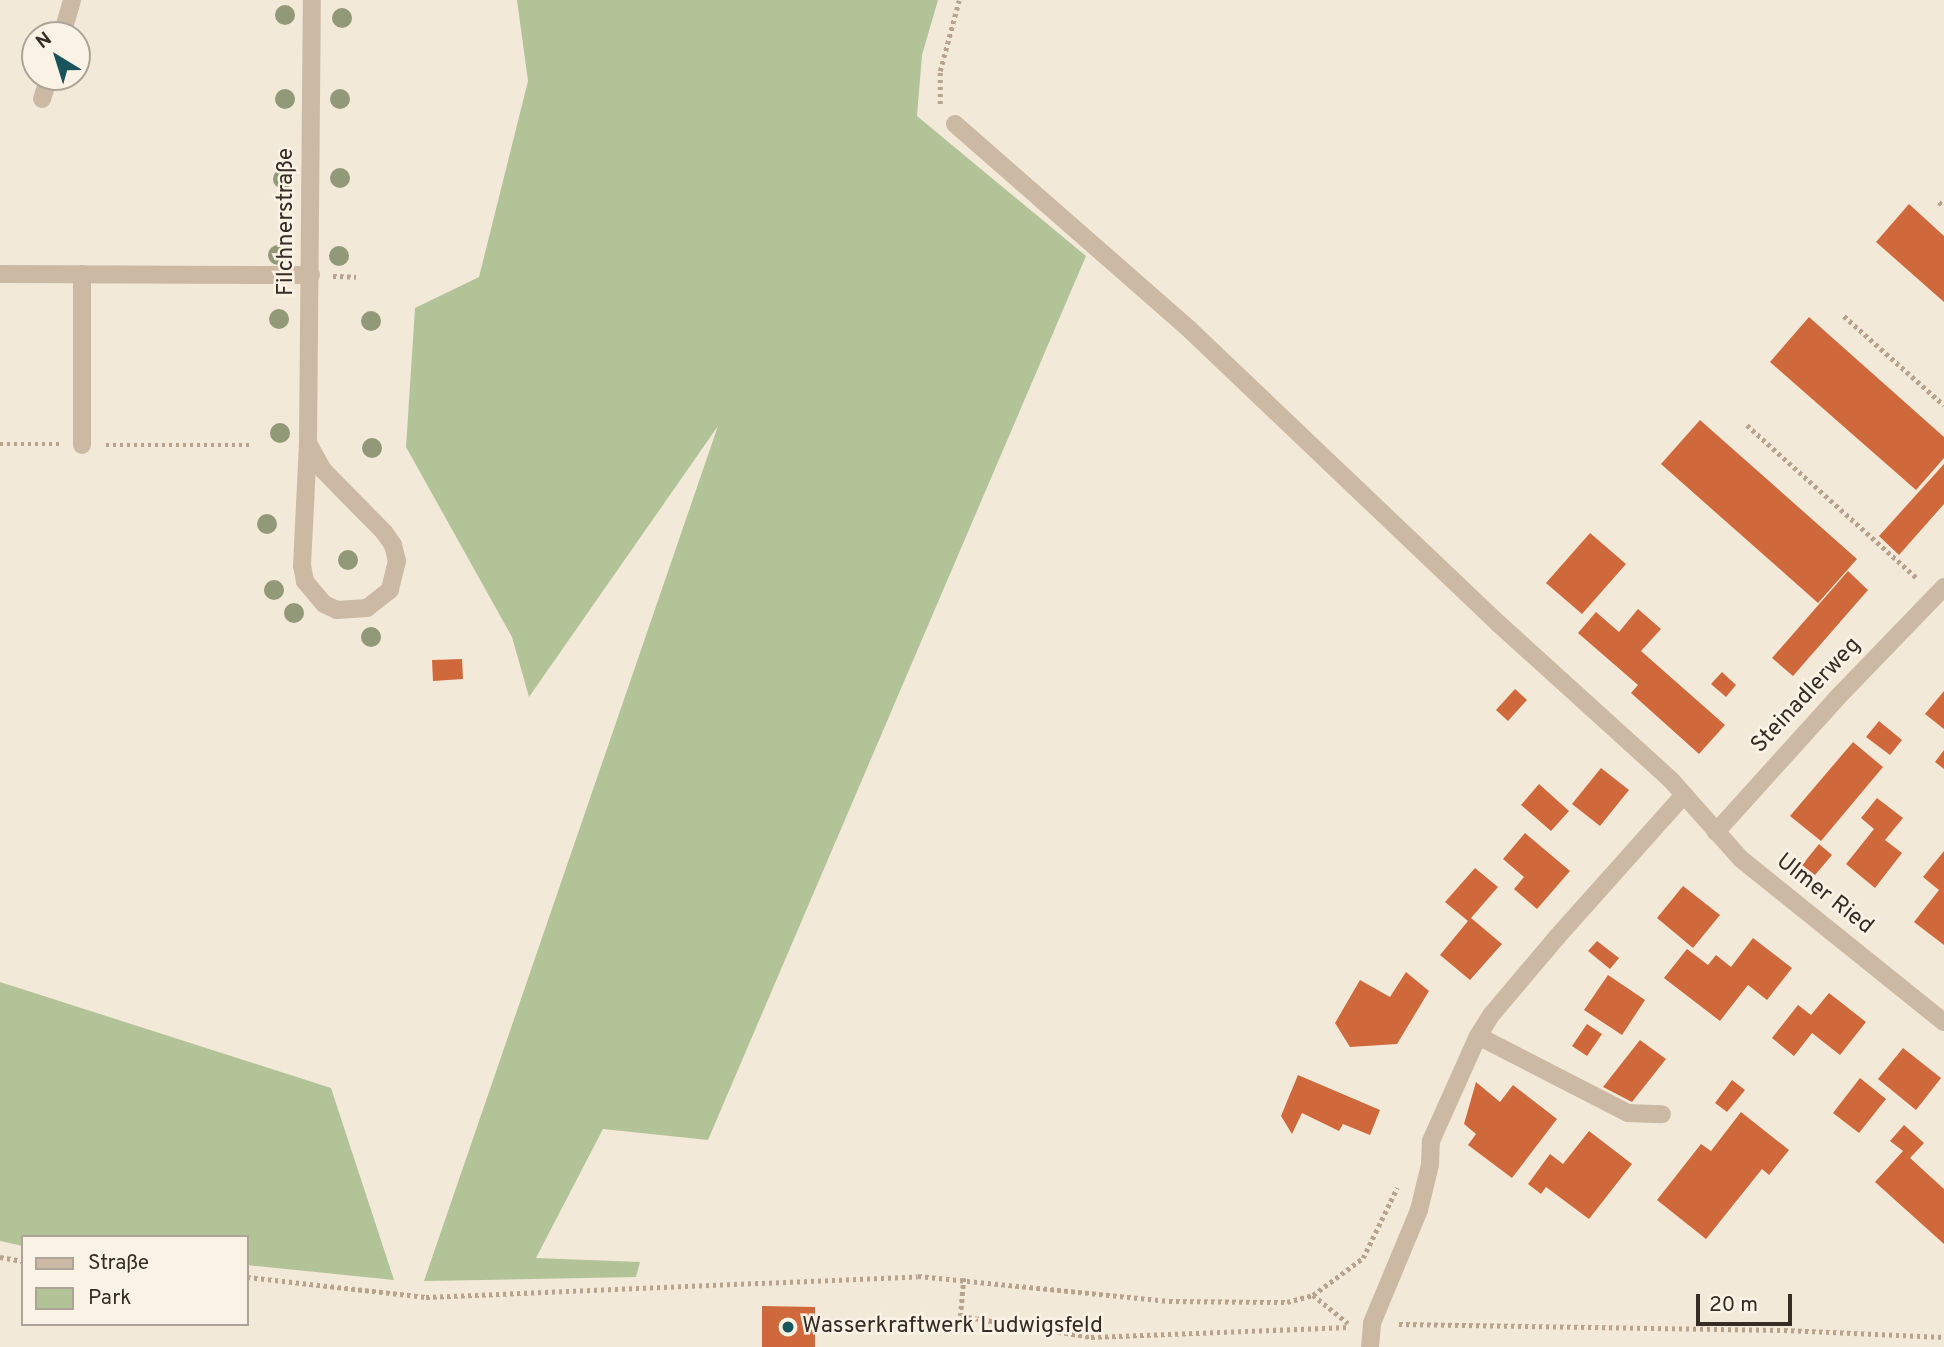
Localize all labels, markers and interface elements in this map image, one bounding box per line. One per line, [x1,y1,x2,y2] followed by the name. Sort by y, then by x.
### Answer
[21,21,91,91] north arrow
[32,27,57,55] text: N
[273,148,301,296] street label: Filchnerstraße
[1746,632,1868,760] street label: Steinadlerweg
[1770,849,1878,941] street label: Ulmer Ried
[21,1235,248,1326] legend
[88,1250,149,1277] text: Straße
[1699,1280,1795,1324] scale bar
[88,1285,131,1312] text: Park
[1709,1292,1758,1319] text: 20 m
[802,1313,1103,1341] place label: Wasserkraftwerk Ludwigsfeld
[780,1319,796,1335] marker: Wasserkraftwerk Ludwigsfeld

